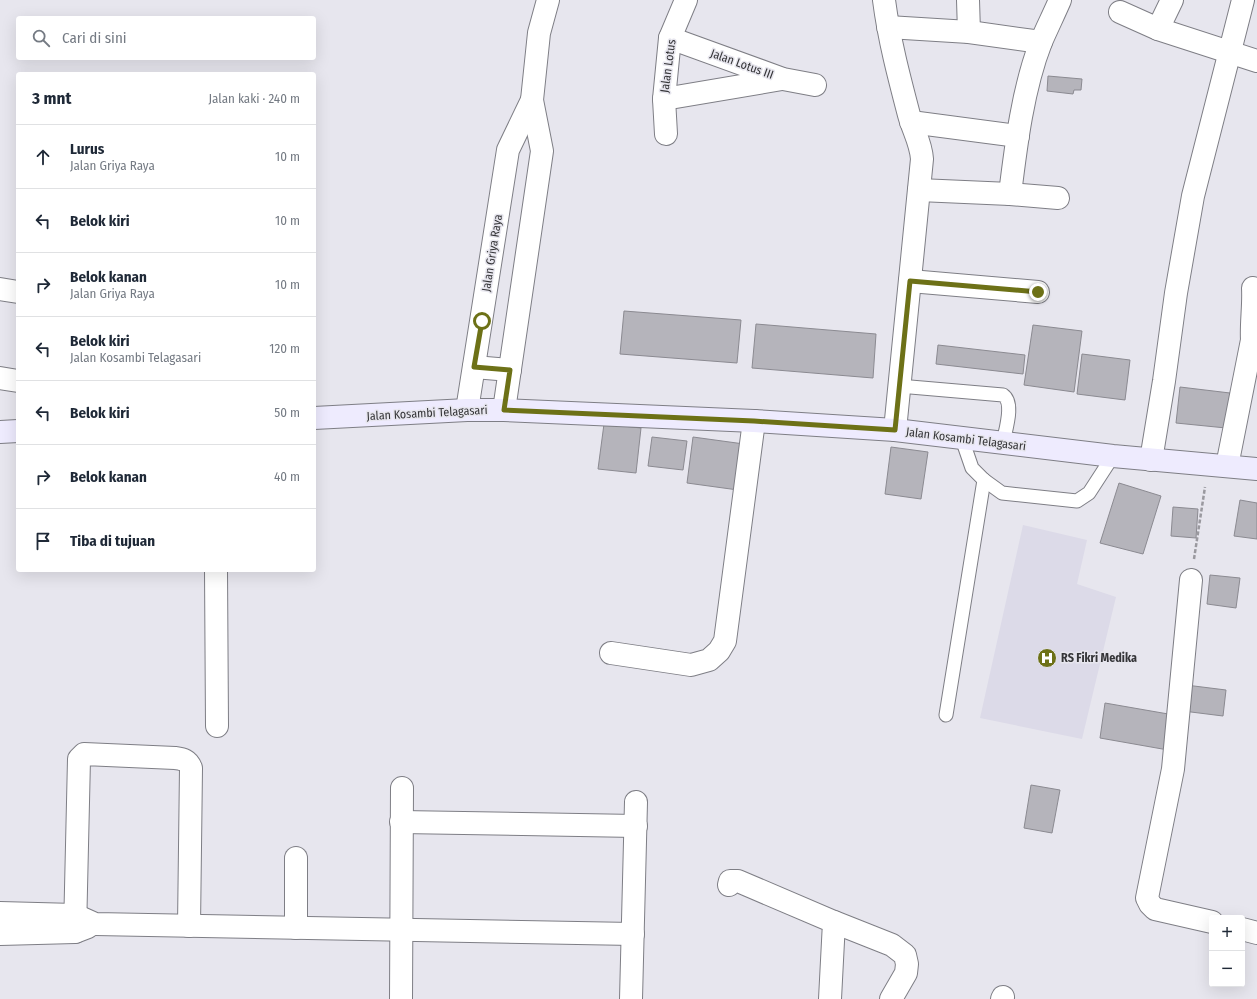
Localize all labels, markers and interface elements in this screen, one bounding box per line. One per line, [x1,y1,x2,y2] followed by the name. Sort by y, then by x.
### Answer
[16,16,316,60] search box
[30,27,52,49] icon: search
[62,29,127,47] text: Cari di sini
[657,38,679,94] street label: Jalan Lotus
[709,46,775,82] street label: Jalan Lotus III
[32,88,71,109] text: 3 mnt
[209,91,300,106] text: Jalan kaki · 240 m
[70,140,104,158] text: Lurus
[32,146,54,168] icon: ahead
[275,149,300,164] text: 10 m
[70,158,155,173] text: Jalan Griya Raya
[32,210,54,232] icon: left
[70,212,130,230] text: Belok kiri
[275,213,300,228] text: 10 m
[479,213,505,293] street label: Jalan Griya Raya
[70,268,147,286] text: Belok kanan
[32,274,54,296] icon: right
[275,277,300,292] text: 10 m
[1029,283,1047,301] route end
[70,286,155,301] text: Jalan Griya Raya
[473,312,491,330] route start
[70,332,130,350] text: Belok kiri
[32,338,54,360] icon: left
[269,341,300,356] text: 120 m
[70,350,201,365] text: Jalan Kosambi Telagasari
[32,402,54,424] icon: left
[366,403,488,423] street label: Jalan Kosambi Telagasari
[70,404,130,422] text: Belok kiri
[274,405,300,420] text: 50 m
[905,425,1027,453] street label: Jalan Kosambi Telagasari
[32,466,54,488] icon: right
[70,468,147,486] text: Belok kanan
[274,469,300,484] text: 40 m
[32,530,54,552] icon: arrive
[70,532,155,550] text: Tiba di tujuan
[1036,647,1058,669] hospital icon: RS Fikri Medika
[1061,651,1137,665] place label: RS Fikri Medika
[1209,915,1245,987] map controls
[1209,915,1245,951] button: +
[1209,951,1245,987] button: −

